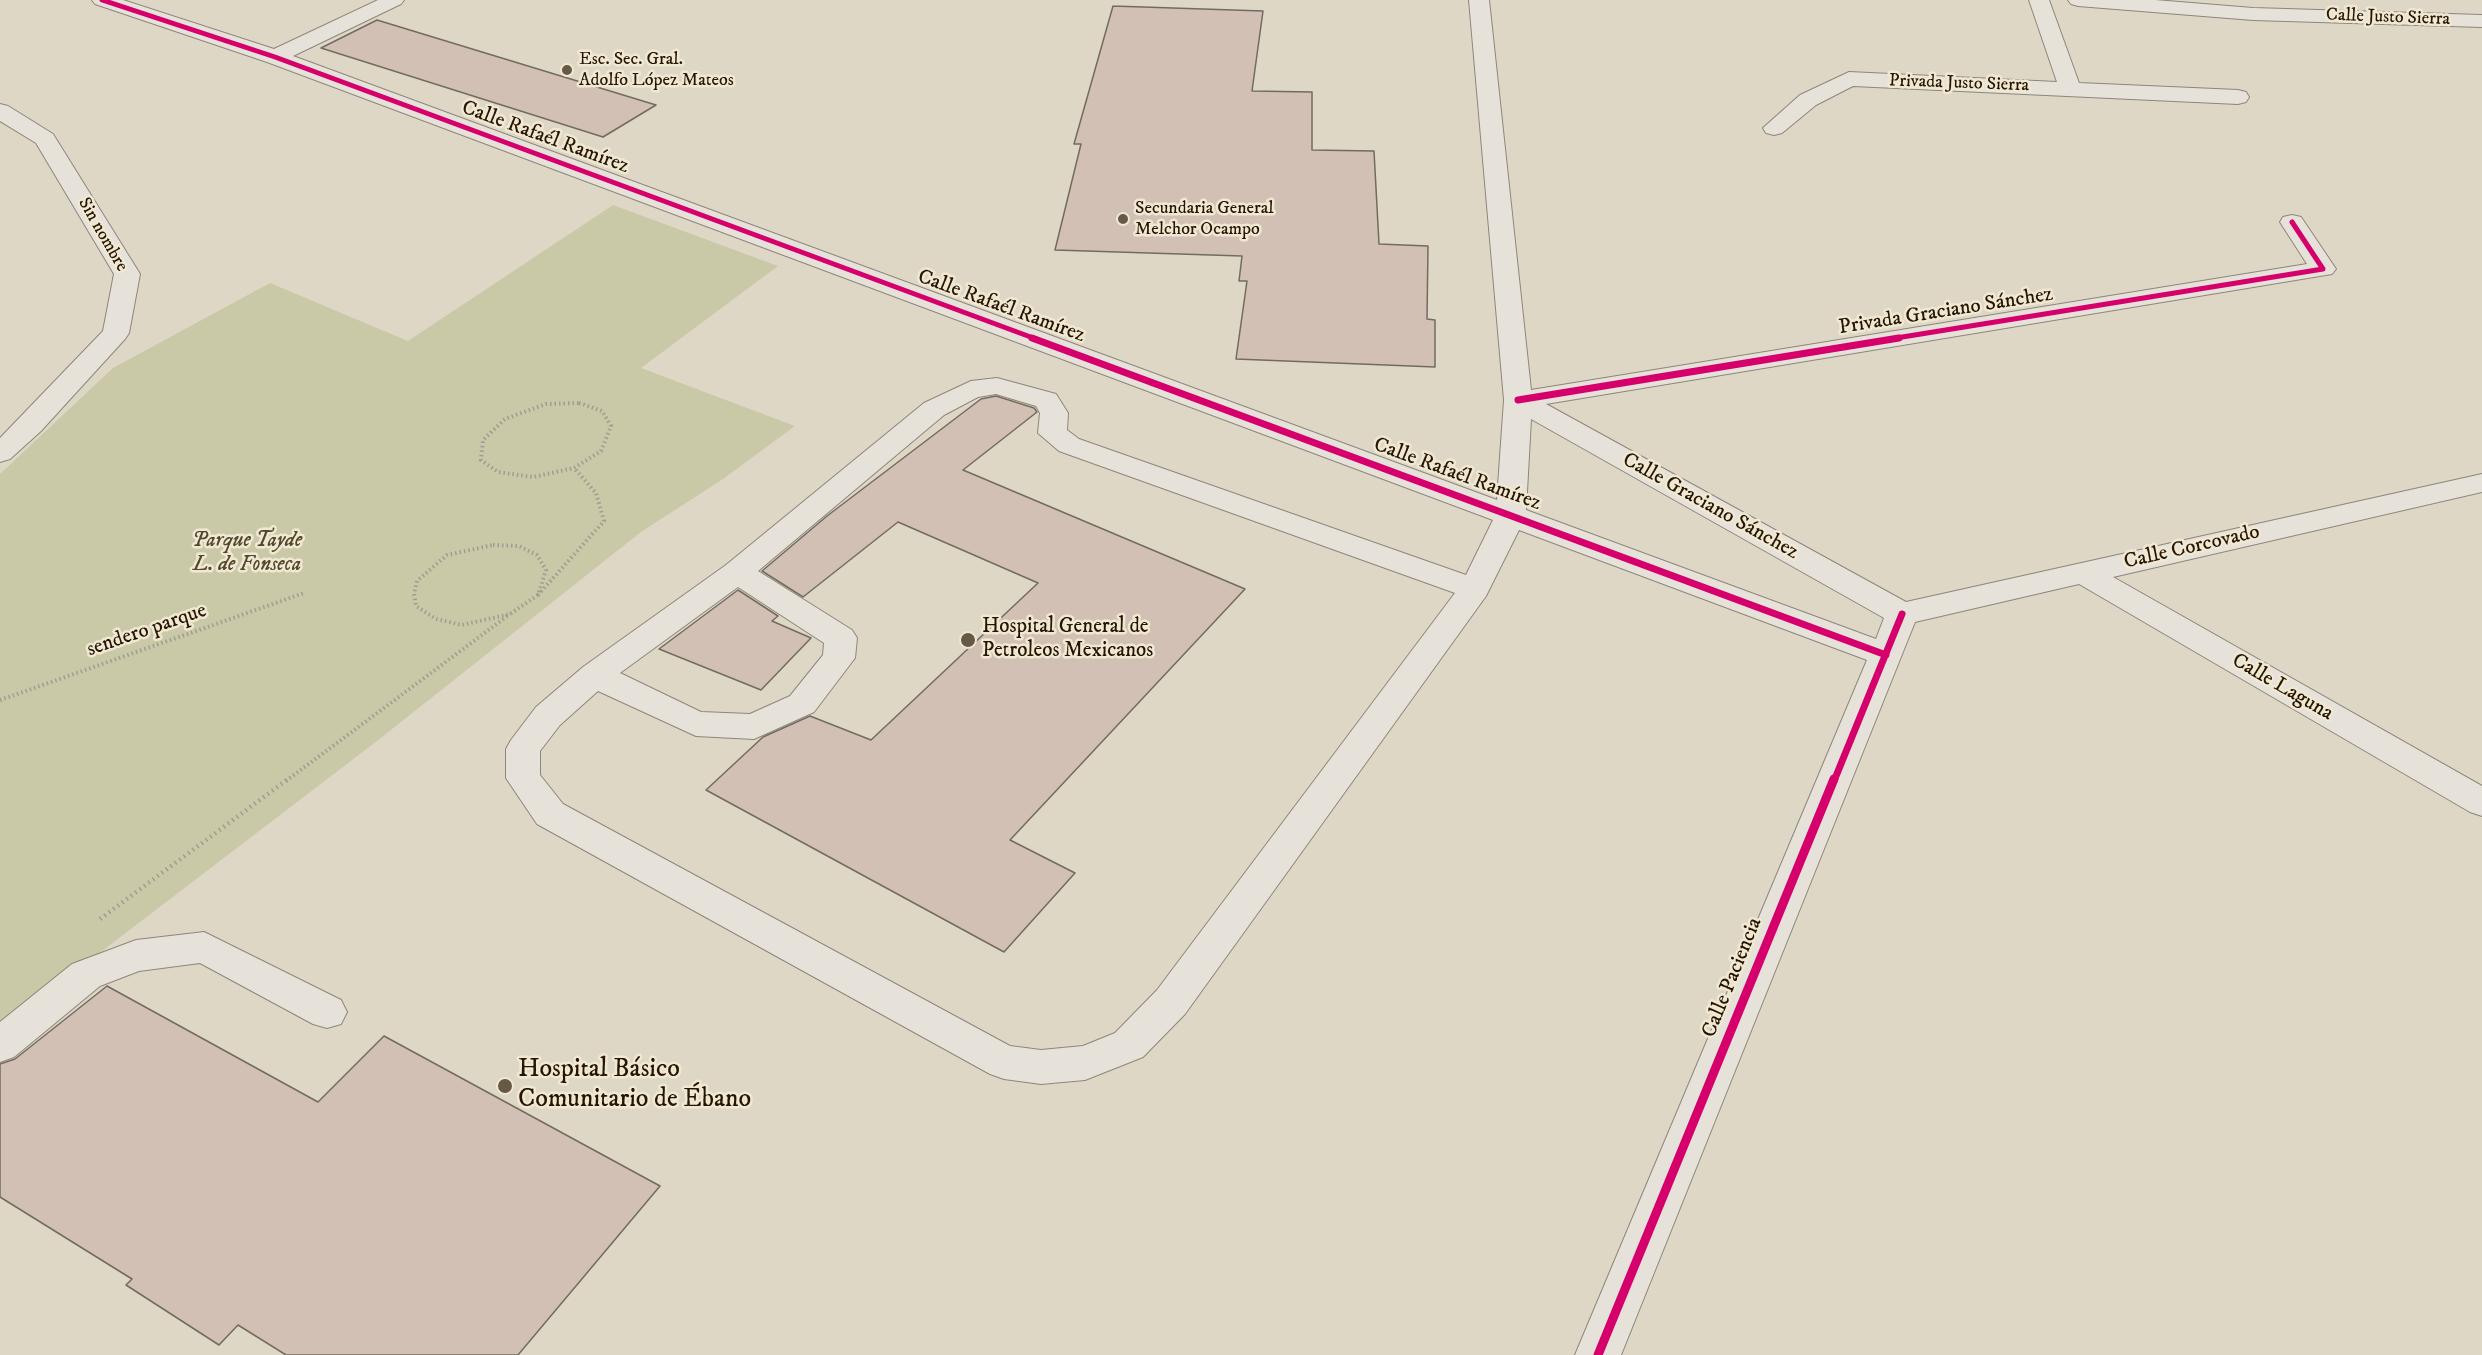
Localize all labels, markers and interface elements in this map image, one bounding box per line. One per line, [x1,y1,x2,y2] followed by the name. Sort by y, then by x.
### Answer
[2326,5,2450,31] street label: Calle Justo Sierra
[579,49,734,92] place label: Esc. Sec. Gral. Adolfo López Mateos
[560,63,574,77] marker: Esc. Sec. Gral. Adolfo López Mateos
[1888,71,2030,97] street label: Privada Justo Sierra
[458,96,632,180] street label: Calle Rafaél Ramírez
[72,194,132,276] street label: Sin nombre
[1135,198,1274,240] place label: Secundaria General Melchor Ocampo
[1116,212,1130,226] marker: Secundaria General Melchor Ocampo
[914,265,1088,349] street label: Calle Rafaél Ramírez
[1837,283,2055,341] street label: Privada Graciano Sánchez
[1370,433,1544,517] street label: Calle Rafaél Ramírez
[1617,448,1803,566] street label: Calle Graciano Sánchez
[2122,520,2262,576] street label: Calle Corcovado
[192,529,302,579] park label: Parque Tayde L. de Fonseca
[84,599,210,663] street label: sendero parque
[982,615,1153,665] place label: Hospital General de Petroleos Mexicanos
[959,631,977,649] marker: Hospital General de Petroleos Mexicanos
[2227,649,2337,727] street label: Calle Laguna
[1697,914,1769,1042] street label: Calle Paciencia
[518,1055,751,1116] place label: Hospital Básico Comunitario de Ébano
[496,1077,514,1095] marker: Hospital Básico Comunitario de Ébano

